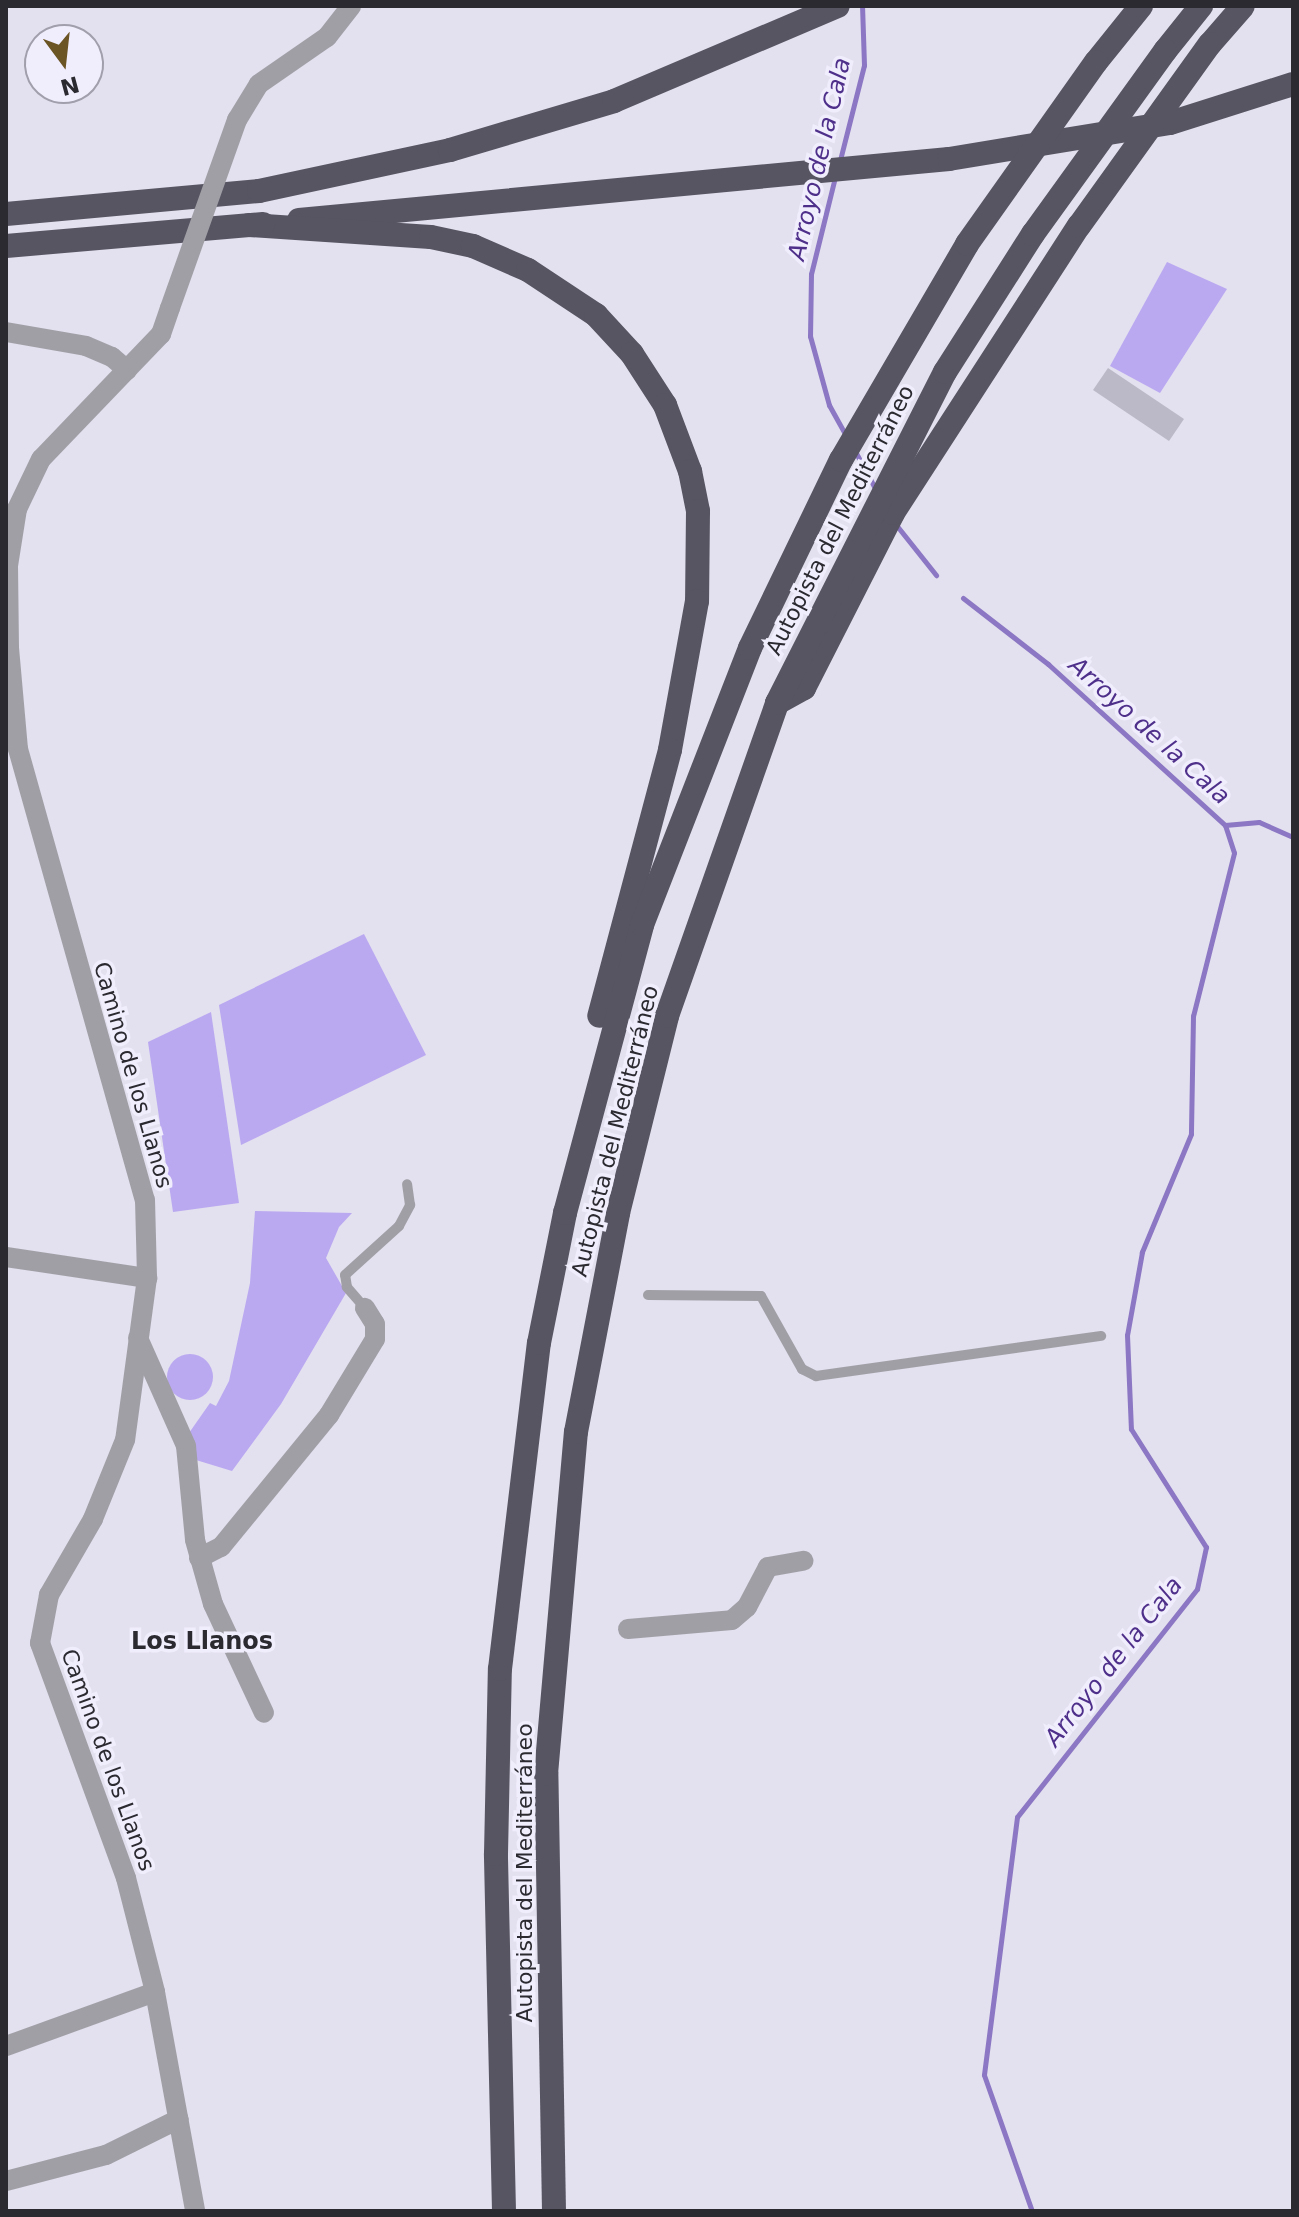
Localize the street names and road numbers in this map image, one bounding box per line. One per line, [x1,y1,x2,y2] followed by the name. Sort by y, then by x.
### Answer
[760,381,920,659] street label: Autopista del Mediterráneo
[88,959,178,1191] street label: Camino de los Llanos
[566,983,664,1279] street label: Autopista del Mediterráneo
[56,1646,160,1874] street label: Camino de los Llanos
[512,1723,538,2023] street label: Autopista del Mediterráneo

